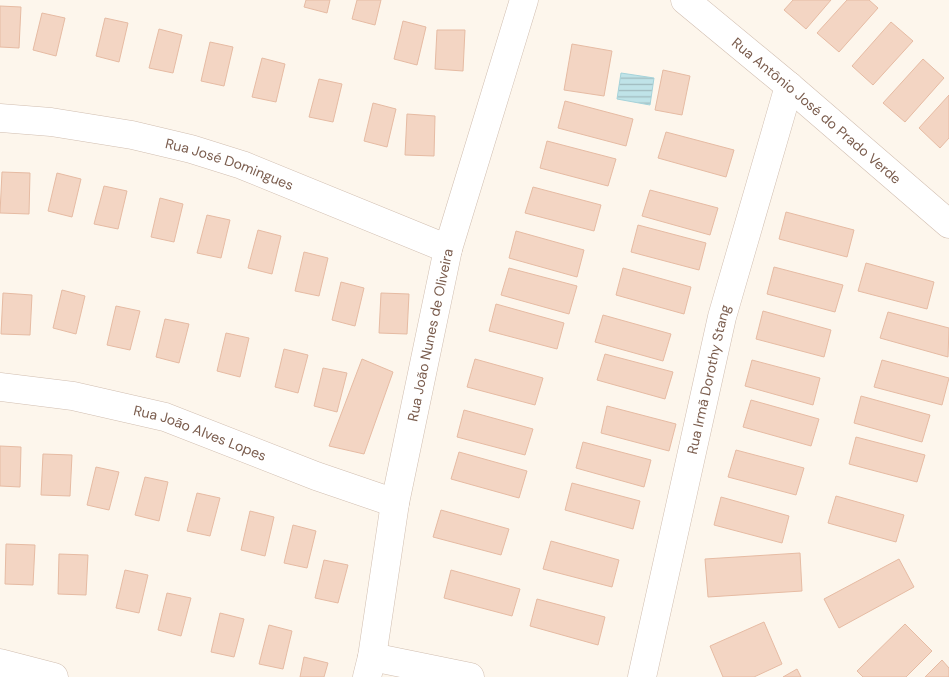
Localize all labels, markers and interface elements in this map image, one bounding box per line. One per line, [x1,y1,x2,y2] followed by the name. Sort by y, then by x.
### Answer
[728,34,905,188] street label: Rua Antônio José do Prado Verde
[164,134,296,194] street label: Rua José Domingues
[403,247,457,423] street label: Rua João Nunes de Oliveira
[683,302,734,456] street label: Rua Irmã Dorothy Stang
[132,401,269,465] street label: Rua João Alves Lopes

